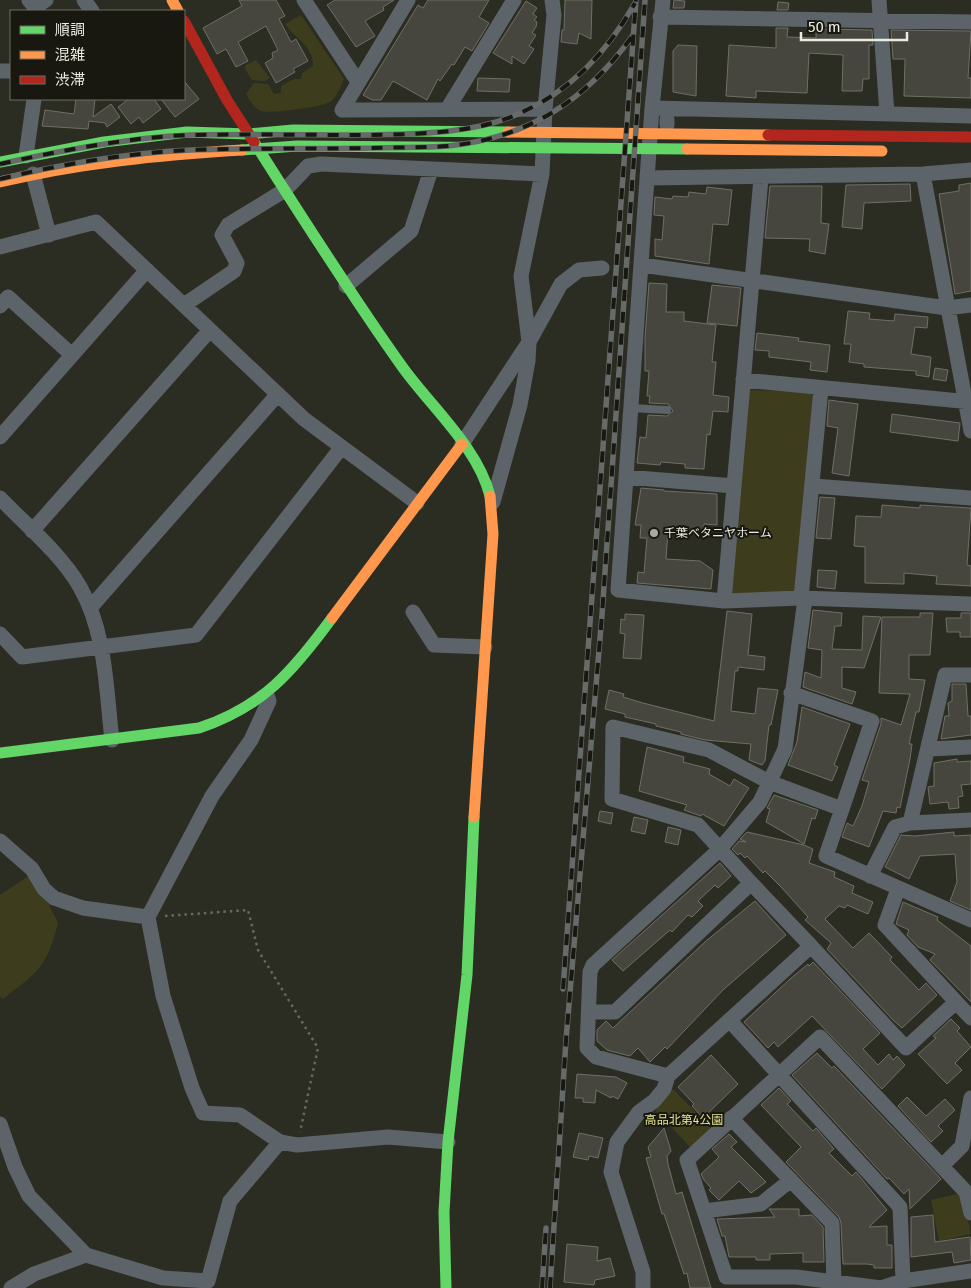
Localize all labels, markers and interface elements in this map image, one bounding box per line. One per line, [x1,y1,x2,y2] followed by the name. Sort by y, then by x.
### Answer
[10,10,185,100] legend
[801,10,907,42] scale bar
[808,18,841,36] text: 50 m
[55,21,85,39] text: 順調
[55,46,85,64] text: 混雑
[55,71,85,89] text: 渋滞
[664,526,772,540] place label: 千葉ベタニヤホーム
[648,527,660,539] marker: 千葉ベタニヤホーム
[645,1113,723,1127] park label: 高品北第4公園

